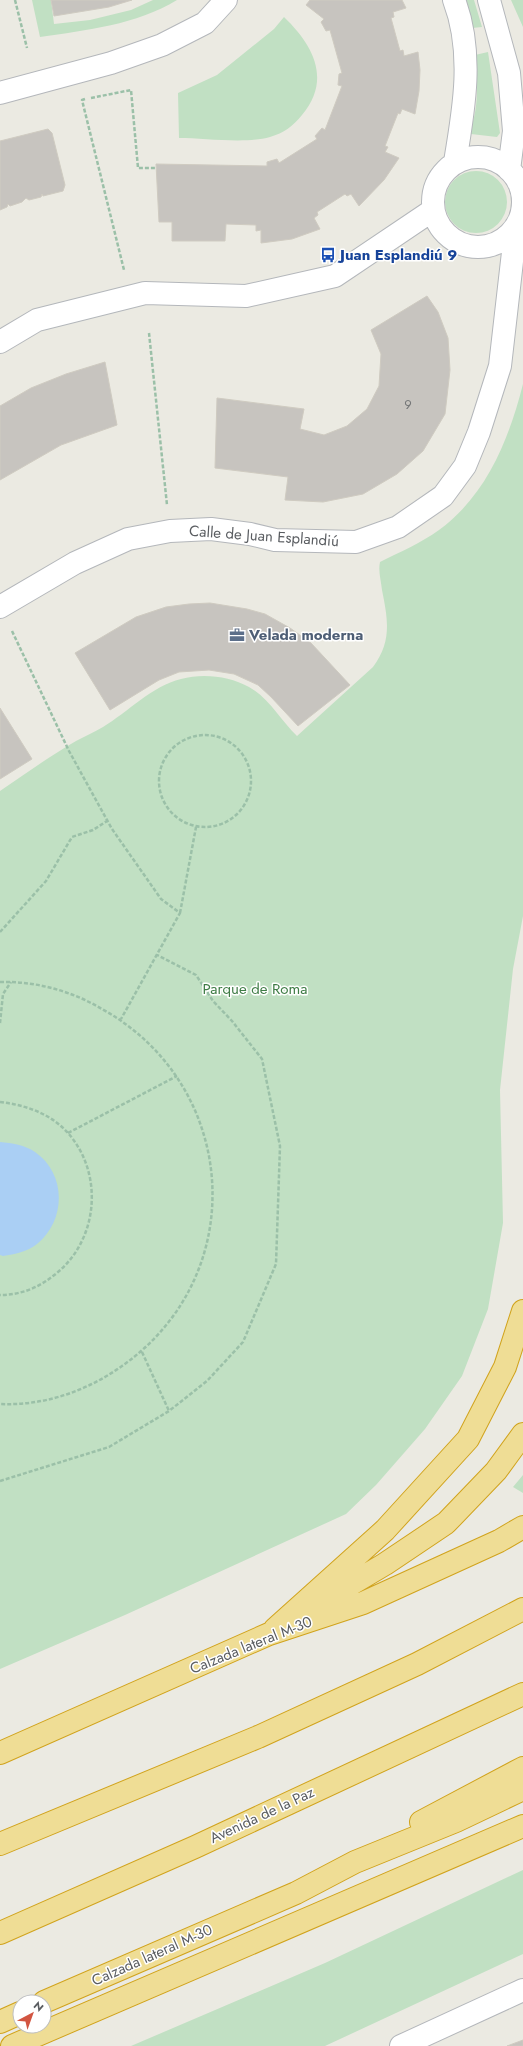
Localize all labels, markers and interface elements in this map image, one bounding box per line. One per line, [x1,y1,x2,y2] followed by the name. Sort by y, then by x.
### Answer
[337,244,457,266] place label: Juan Esplandiú 9
[319,246,337,264] bus stop icon: Juan Esplandiú 9
[404,395,412,414] house number: 9
[188,520,340,552] street label: Calle de Juan Esplandiú
[248,624,363,646] place label: Velada moderna
[228,626,246,644] office icon: Velada moderna
[203,978,307,1000] park label: Parque de Roma
[187,1610,315,1680] street label: Calzada lateral M-30
[206,1781,318,1849] street label: Avenida de la Paz
[88,1918,216,1992] street label: Calzada lateral M-30
[12,1994,52,2034] north arrow
[30,1998,47,2015] text: N

